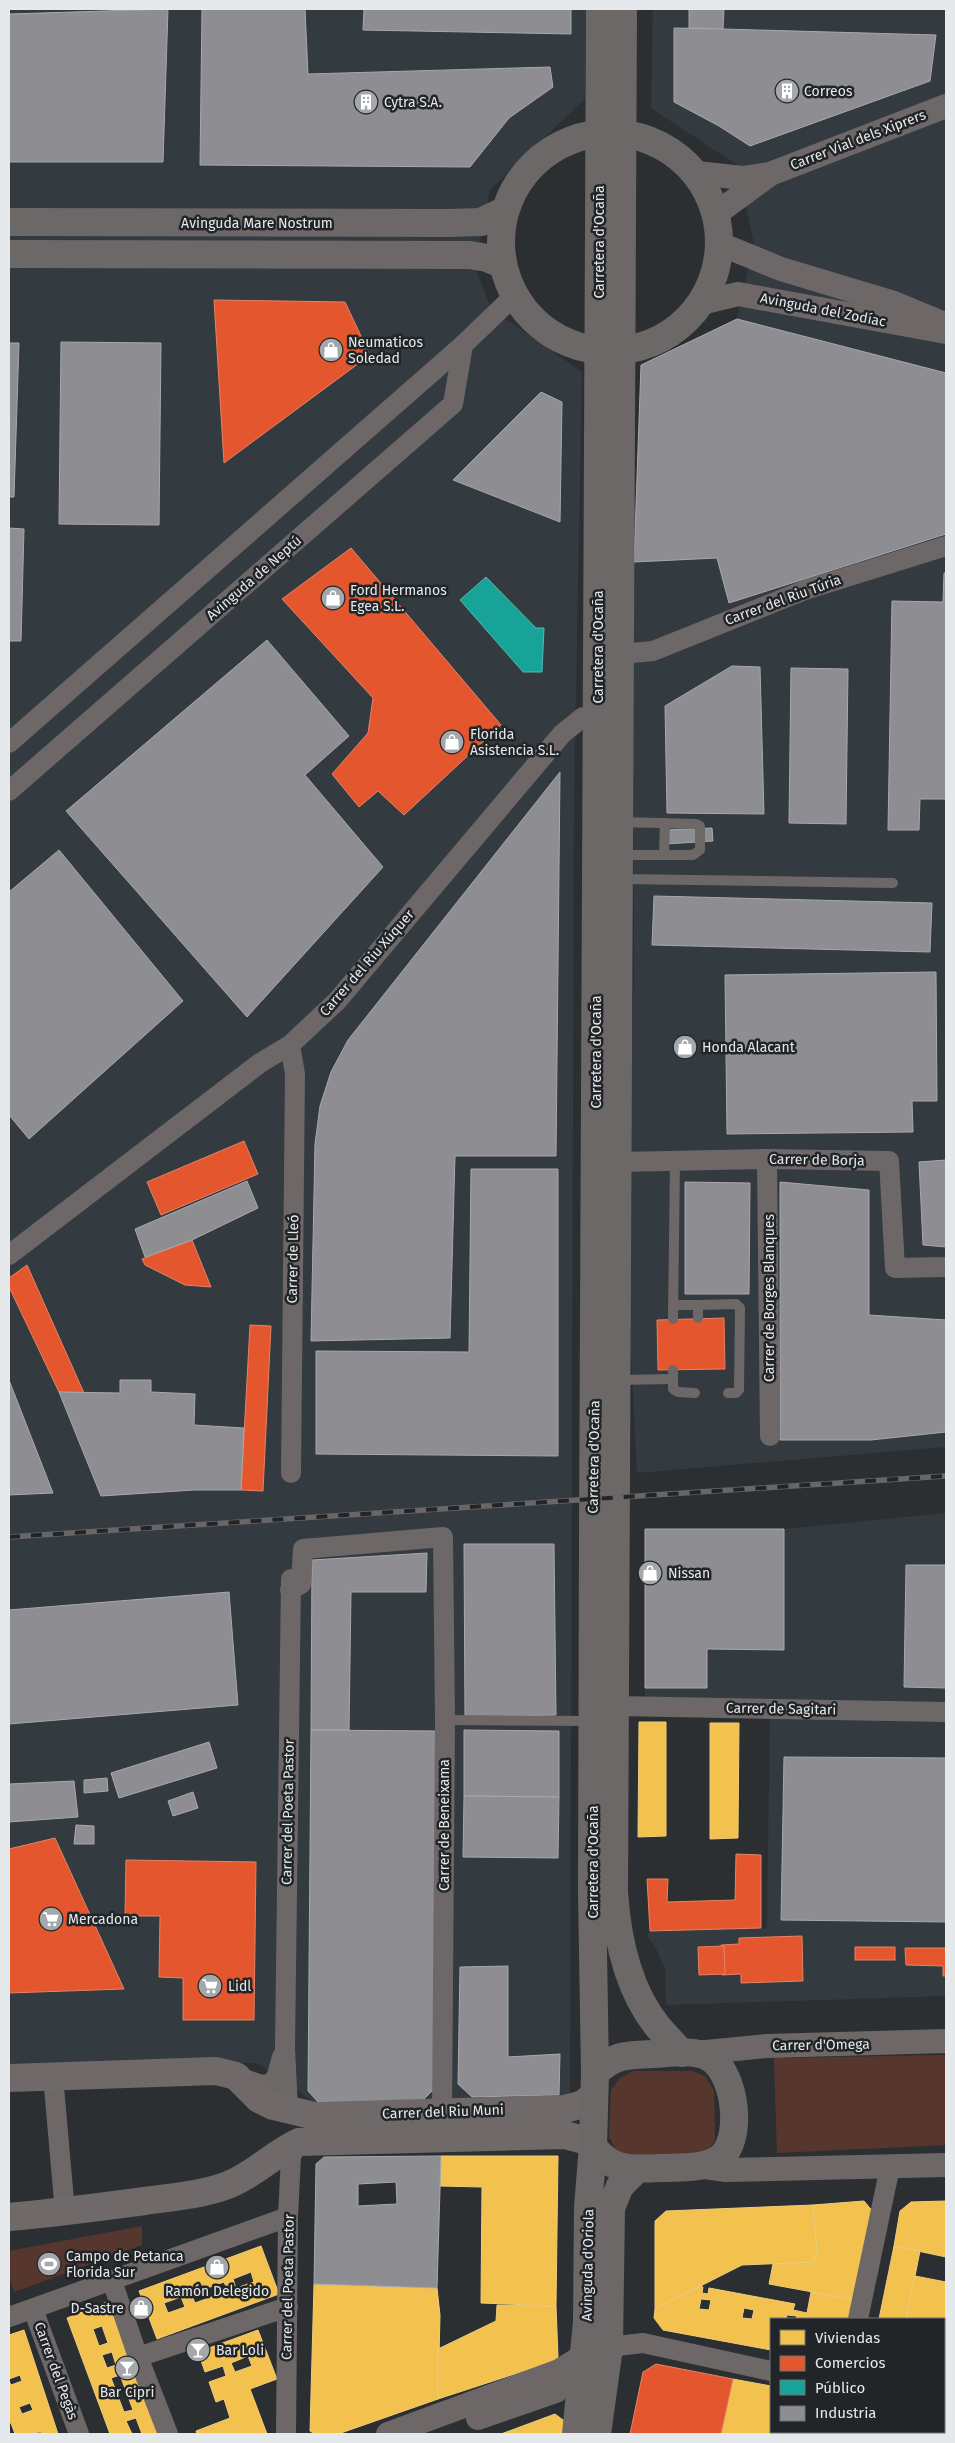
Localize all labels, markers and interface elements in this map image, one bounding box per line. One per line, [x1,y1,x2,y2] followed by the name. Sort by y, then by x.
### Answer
[774,78,800,104] building icon: Correos
[804,83,853,100] place label: Correos
[353,89,379,115] building icon: Cytra S.A.
[384,94,442,111] place label: Cytra S.A.
[788,106,929,174] street label: Carrer Vial dels Xiprers
[591,185,608,299] street label: Carretera d'Ocaña
[181,215,333,232] street label: Avinguda Mare Nostrum
[759,289,888,331] street label: Avinguda del Zodíac
[348,334,424,367] place label: Neumaticos Soledad
[318,337,344,363] shop icon: Neumaticos Soledad
[203,532,305,624] street label: Avinguda de Neptú
[723,571,843,629] street label: Carrer del Riu Túria
[350,582,447,615] place label: Ford Hermanos Egea S.L.
[320,585,346,611] shop icon: Ford Hermanos Egea S.L.
[590,590,607,704] street label: Carretera d'Ocaña
[470,726,559,759] place label: Florida Asistencia S.L.
[439,729,465,755] shop icon: Florida Asistencia S.L.
[316,906,418,1020] street label: Carrer del Riu Xúquer
[588,995,605,1109] street label: Carretera d'Ocaña
[672,1034,698,1060] shop icon: Honda Alacant
[702,1039,796,1056] place label: Honda Alacant
[769,1151,865,1169] street label: Carrer de Borja
[284,1214,302,1304] street label: Carrer de Lleó
[761,1214,778,1382] street label: Carrer de Borges Blanques
[585,1400,603,1514] street label: Carretera d'Ocaña
[637,1560,663,1586] shop icon: Nissan
[668,1565,710,1582] place label: Nissan
[726,1700,836,1718] street label: Carrer de Sagitari
[278,1738,298,1885] street label: Carrer del Poeta Pastor
[436,1759,453,1891] street label: Carrer de Beneixama
[585,1805,602,1919] street label: Carretera d'Ocaña
[38,1906,64,1932] supermarket icon: Mercadona
[68,1911,138,1928] place label: Mercadona
[197,1973,223,1999] supermarket icon: Lidl
[228,1978,251,1995] place label: Lidl
[772,2036,870,2054] street label: Carrer d'Omega
[382,2101,504,2123] street label: Carrer del Riu Muni
[579,2209,597,2321] street label: Avinguda d'Oriola
[278,2213,298,2360] street label: Carrer del Poeta Pastor
[66,2248,184,2281] place label: Campo de Petanca Florida Sur
[36,2251,62,2277] sports icon: Campo de Petanca Florida Sur
[204,2254,230,2280] shop icon: Ramón Delegido
[165,2283,269,2300] place label: Ramón Delegido
[128,2295,154,2321] shop icon: D-Sastre
[71,2300,124,2317] place label: D-Sastre
[770,2318,945,2433] legend
[30,2320,82,2423] street label: Carrer del Pegàs
[815,2329,880,2347] text: Viviendas
[185,2337,211,2363] bar icon: Bar Loli
[216,2342,264,2359] place label: Bar Loli
[815,2354,885,2372] text: Comercios
[114,2355,140,2381] bar icon: Bar Cipri
[815,2379,865,2397] text: Público
[100,2384,154,2401] place label: Bar Cipri
[815,2404,877,2422] text: Industria

